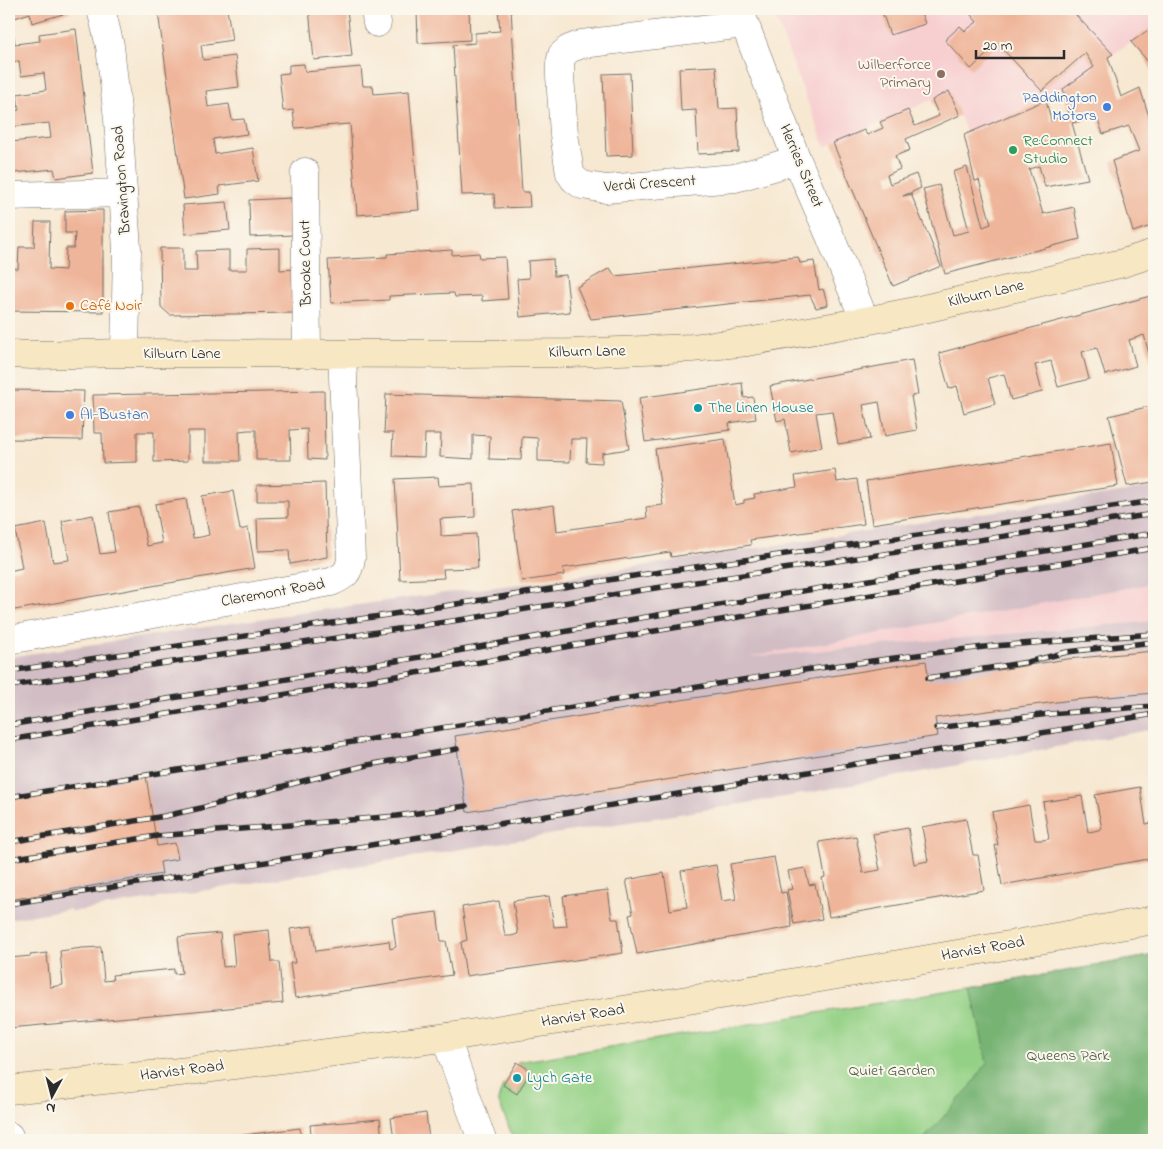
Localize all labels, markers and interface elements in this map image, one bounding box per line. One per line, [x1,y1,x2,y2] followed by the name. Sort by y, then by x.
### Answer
[976,28,1063,60] scale bar
[983,35,1013,57] text: 20 m
[858,53,932,95] place label: Wilberforce Primary
[935,68,947,80] marker: Wilberforce Primary
[1023,86,1097,128] place label: Paddington Motors
[1101,101,1113,113] marker: Paddington Motors
[773,120,830,212] street label: Herries Street
[106,125,138,236] street label: Bravington Road
[1023,129,1094,171] place label: Re:Connect Studio
[1007,144,1019,156] marker: Re:Connect Studio
[602,169,697,199] street label: Verdi Crescent
[293,219,319,308] street label: Brooke Court
[946,273,1027,314] street label: Kilburn Lane
[80,294,142,318] place label: Café Noir
[64,300,76,312] marker: Café Noir
[548,339,627,365] street label: Kilburn Lane
[143,342,221,366] street label: Kilburn Lane
[708,396,815,420] place label: The Linen House
[692,402,704,414] marker: The Linen House
[80,403,149,427] place label: Al-Bustan
[64,409,76,421] marker: Al-Bustan
[219,572,327,614] street label: Claremont Road
[939,930,1027,968] street label: Harvist Road
[540,998,626,1034] street label: Harvist Road
[1027,1044,1110,1068] park label: Queens Park
[139,1054,225,1088] street label: Harvist Road
[849,1059,935,1083] park label: Quiet Garden
[527,1066,593,1090] place label: Lych Gate
[28,1072,78,1122] north arrow
[511,1072,523,1084] marker: Lych Gate
[45,1096,57,1118] text: N

